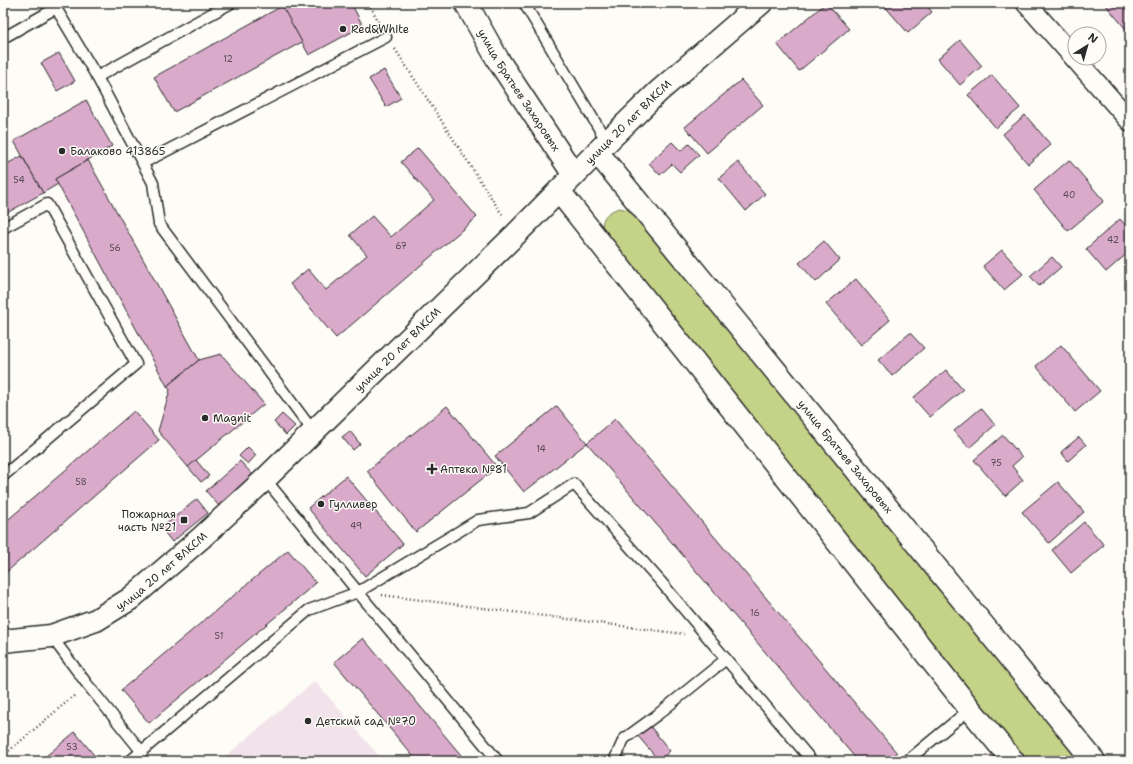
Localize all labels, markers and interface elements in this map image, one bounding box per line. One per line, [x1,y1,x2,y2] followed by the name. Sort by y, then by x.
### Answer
[351,22,409,37] place label: Red&White
[338,24,348,34] marker: Red&White
[475,26,564,154] street label: улица Братьев Захаровых
[1067,26,1107,66] north arrow
[1085,30,1101,47] text: N
[223,53,233,65] house number: 12
[582,76,675,167] street label: улица 20 лет ВЛКСМ
[70,144,166,159] place label: Балаково 413865
[57,146,67,156] marker: Балаково 413865
[13,174,25,186] house number: 54
[1063,189,1075,201] house number: 40
[1107,234,1119,246] house number: 42
[395,240,407,252] house number: 67
[109,242,121,254] house number: 56
[351,304,444,395] street label: улица 20 лет ВЛКСМ
[795,397,896,517] street label: улица Братьев Захаровых
[213,411,252,426] place label: Magnit
[200,413,210,423] marker: Magnit
[536,443,546,455] house number: 14
[990,457,1002,469] house number: 75
[440,462,507,477] place label: Аптека №81
[427,464,437,474] marker: Аптека №81
[75,476,87,488] house number: 58
[329,497,378,512] place label: Гулливер
[316,499,326,509] marker: Гулливер
[118,507,176,535] place label: Пожарная часть №21
[179,515,189,525] marker: Пожарная часть №21
[350,520,362,532] house number: 49
[113,528,211,614] street label: улица 20 лет ВЛКСМ
[750,607,760,619] house number: 16
[215,630,223,642] house number: 51
[316,714,416,729] place label: Детский сад №70
[303,716,313,726] marker: Детский сад №70
[66,741,78,753] house number: 53

